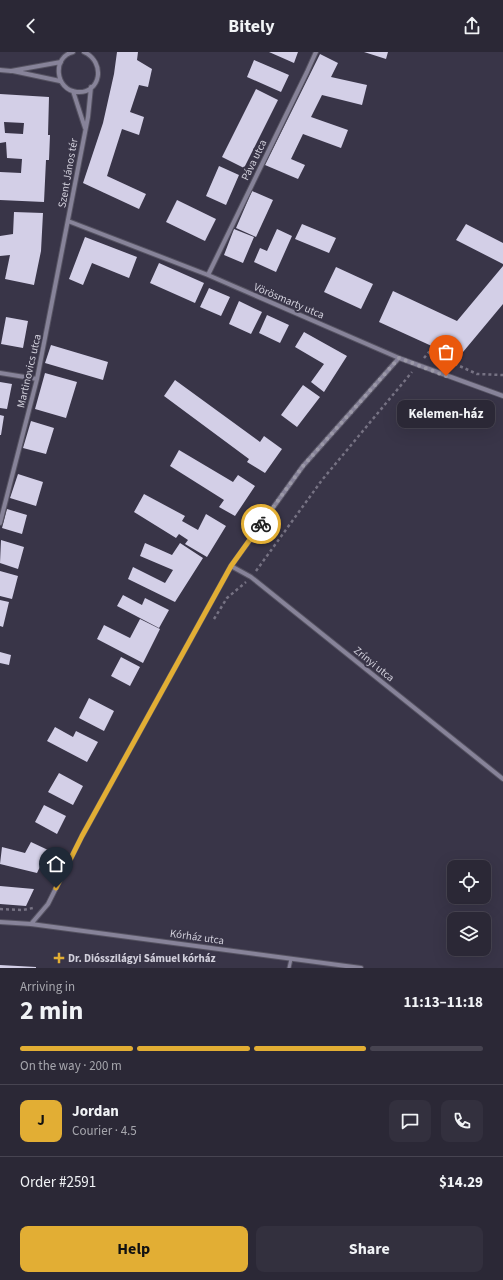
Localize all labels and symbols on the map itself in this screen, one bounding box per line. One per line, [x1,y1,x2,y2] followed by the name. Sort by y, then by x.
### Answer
[55,137,82,209] street label: Szent János tér
[238,137,270,183] street label: Páva utca
[251,279,327,323] street label: Vörösmarty utca
[13,333,45,409] street label: Martinovics utca
[429,335,463,376] pin
[397,400,495,428] callout: Kelemen-ház
[241,504,281,544] courier
[350,643,398,685] street label: Zrínyi utca
[39,847,73,888] pin
[169,926,225,948] street label: Kórház utca
[68,951,216,966] place label: Dr. Diósszilágyi Sámuel kórház
[53,952,65,964] marker: Dr. Diósszilágyi Sámuel kórház

